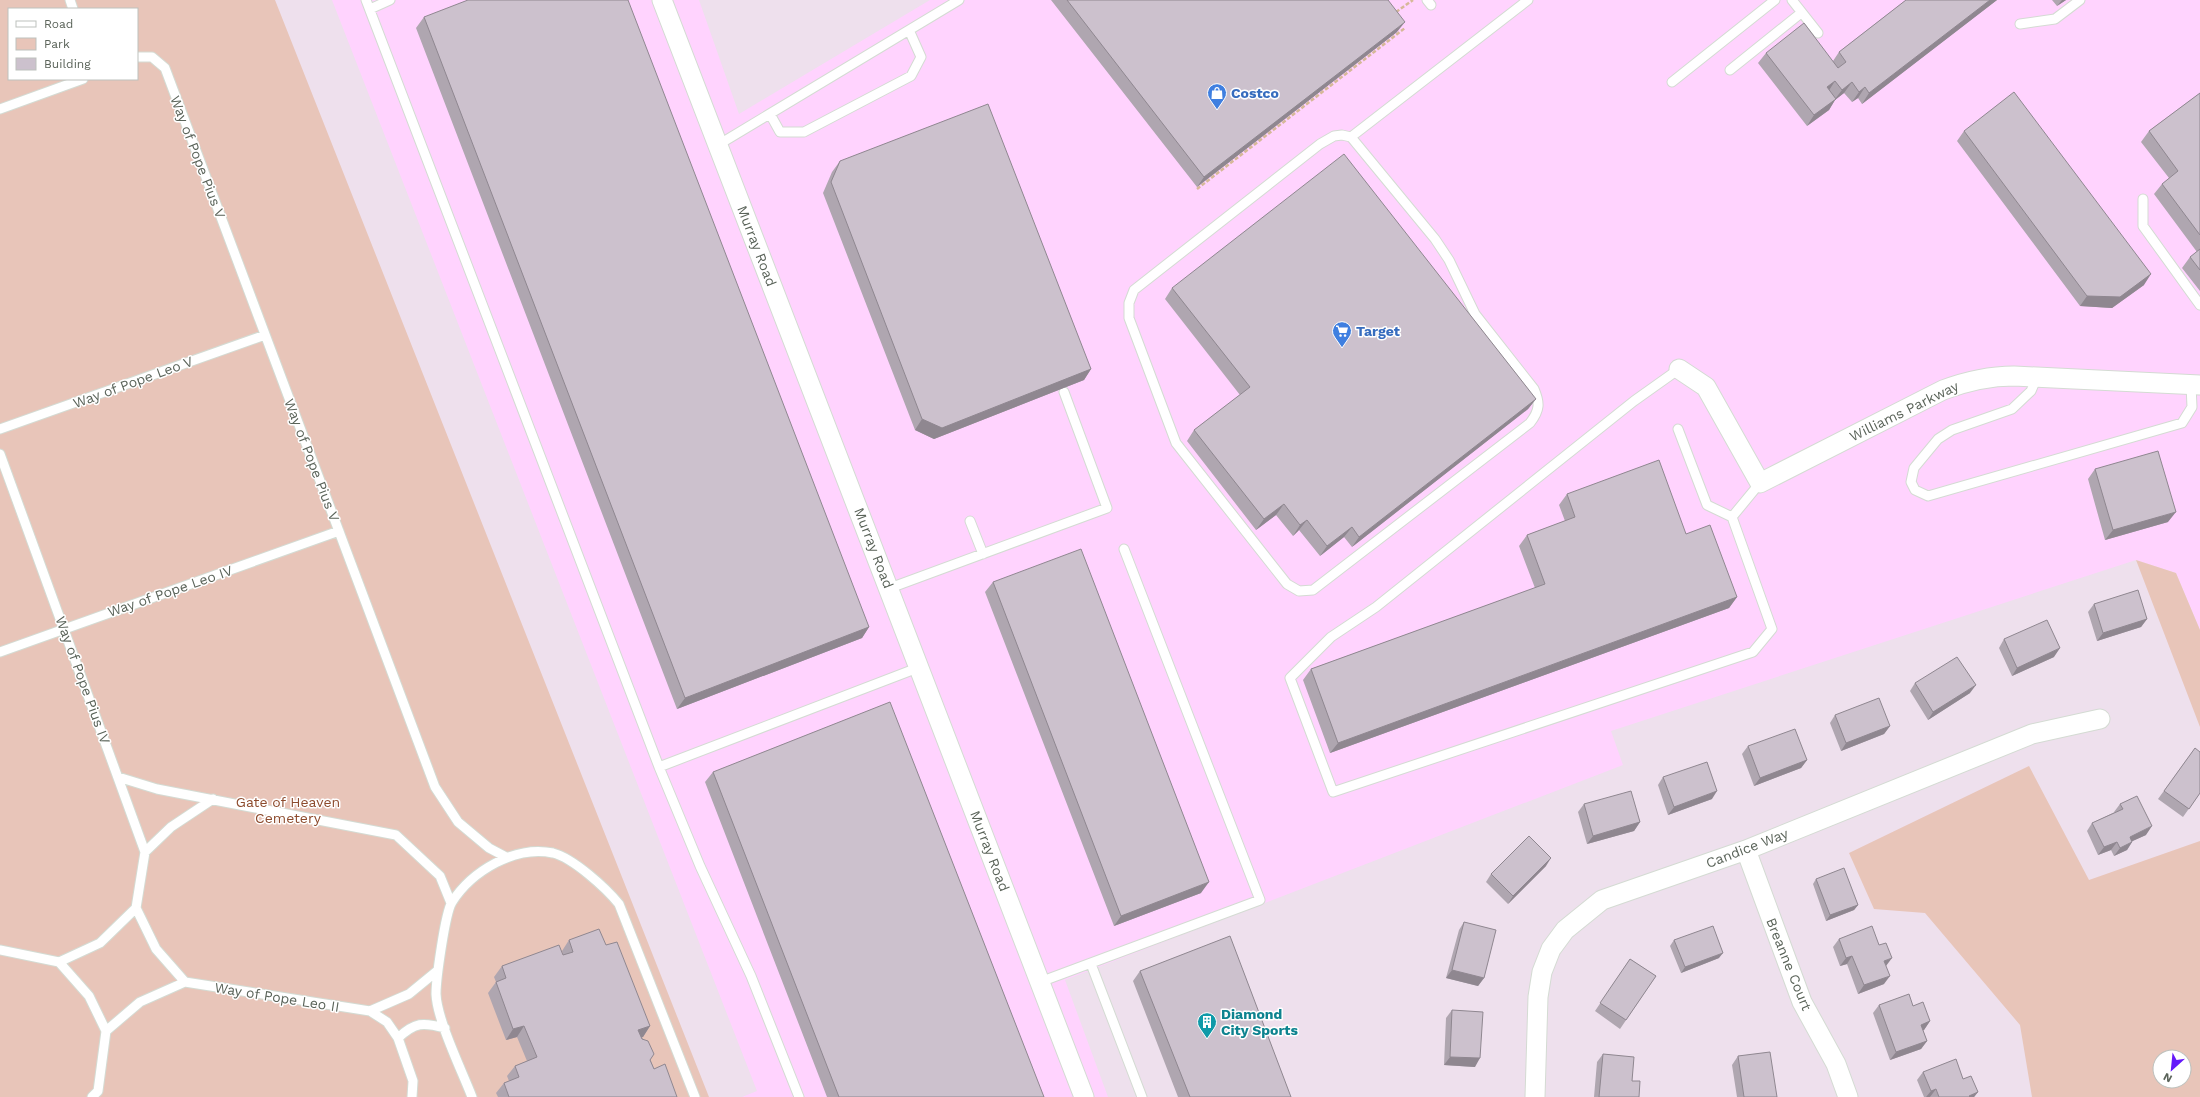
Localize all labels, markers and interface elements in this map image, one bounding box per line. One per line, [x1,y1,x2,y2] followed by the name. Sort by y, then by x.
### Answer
[8,8,138,80] legend
[44,17,73,31] text: Road
[44,37,70,51] text: Park
[44,57,91,71] text: Building
[1206,82,1228,110] shop icon: Costco
[1231,85,1279,101] place label: Costco
[167,93,229,221] street label: Way of Pope Pius V
[734,203,780,289] street label: Murray Road
[1331,320,1353,348] supermarket icon: Target
[1356,323,1400,339] place label: Target
[71,353,195,411] street label: Way of Pope Leo V
[1847,377,1962,444] street label: Williams Parkway
[281,396,343,524] street label: Way of Pope Pius V
[851,505,897,591] street label: Murray Road
[105,562,235,620] street label: Way of Pope Leo IV
[52,614,114,746] street label: Way of Pope Pius IV
[236,794,340,826] park label: Gate of Heaven Cemetery
[967,808,1013,894] street label: Murray Road
[1704,825,1791,871] street label: Candice Way
[1763,915,1815,1013] street label: Breanne Court
[213,979,341,1015] street label: Way of Pope Leo II
[1221,1006,1298,1038] place label: Diamond City Sports
[1196,1011,1218,1039] building icon: Diamond City Sports
[2152,1049,2192,1089] north arrow
[2161,1070,2174,1085] text: N

